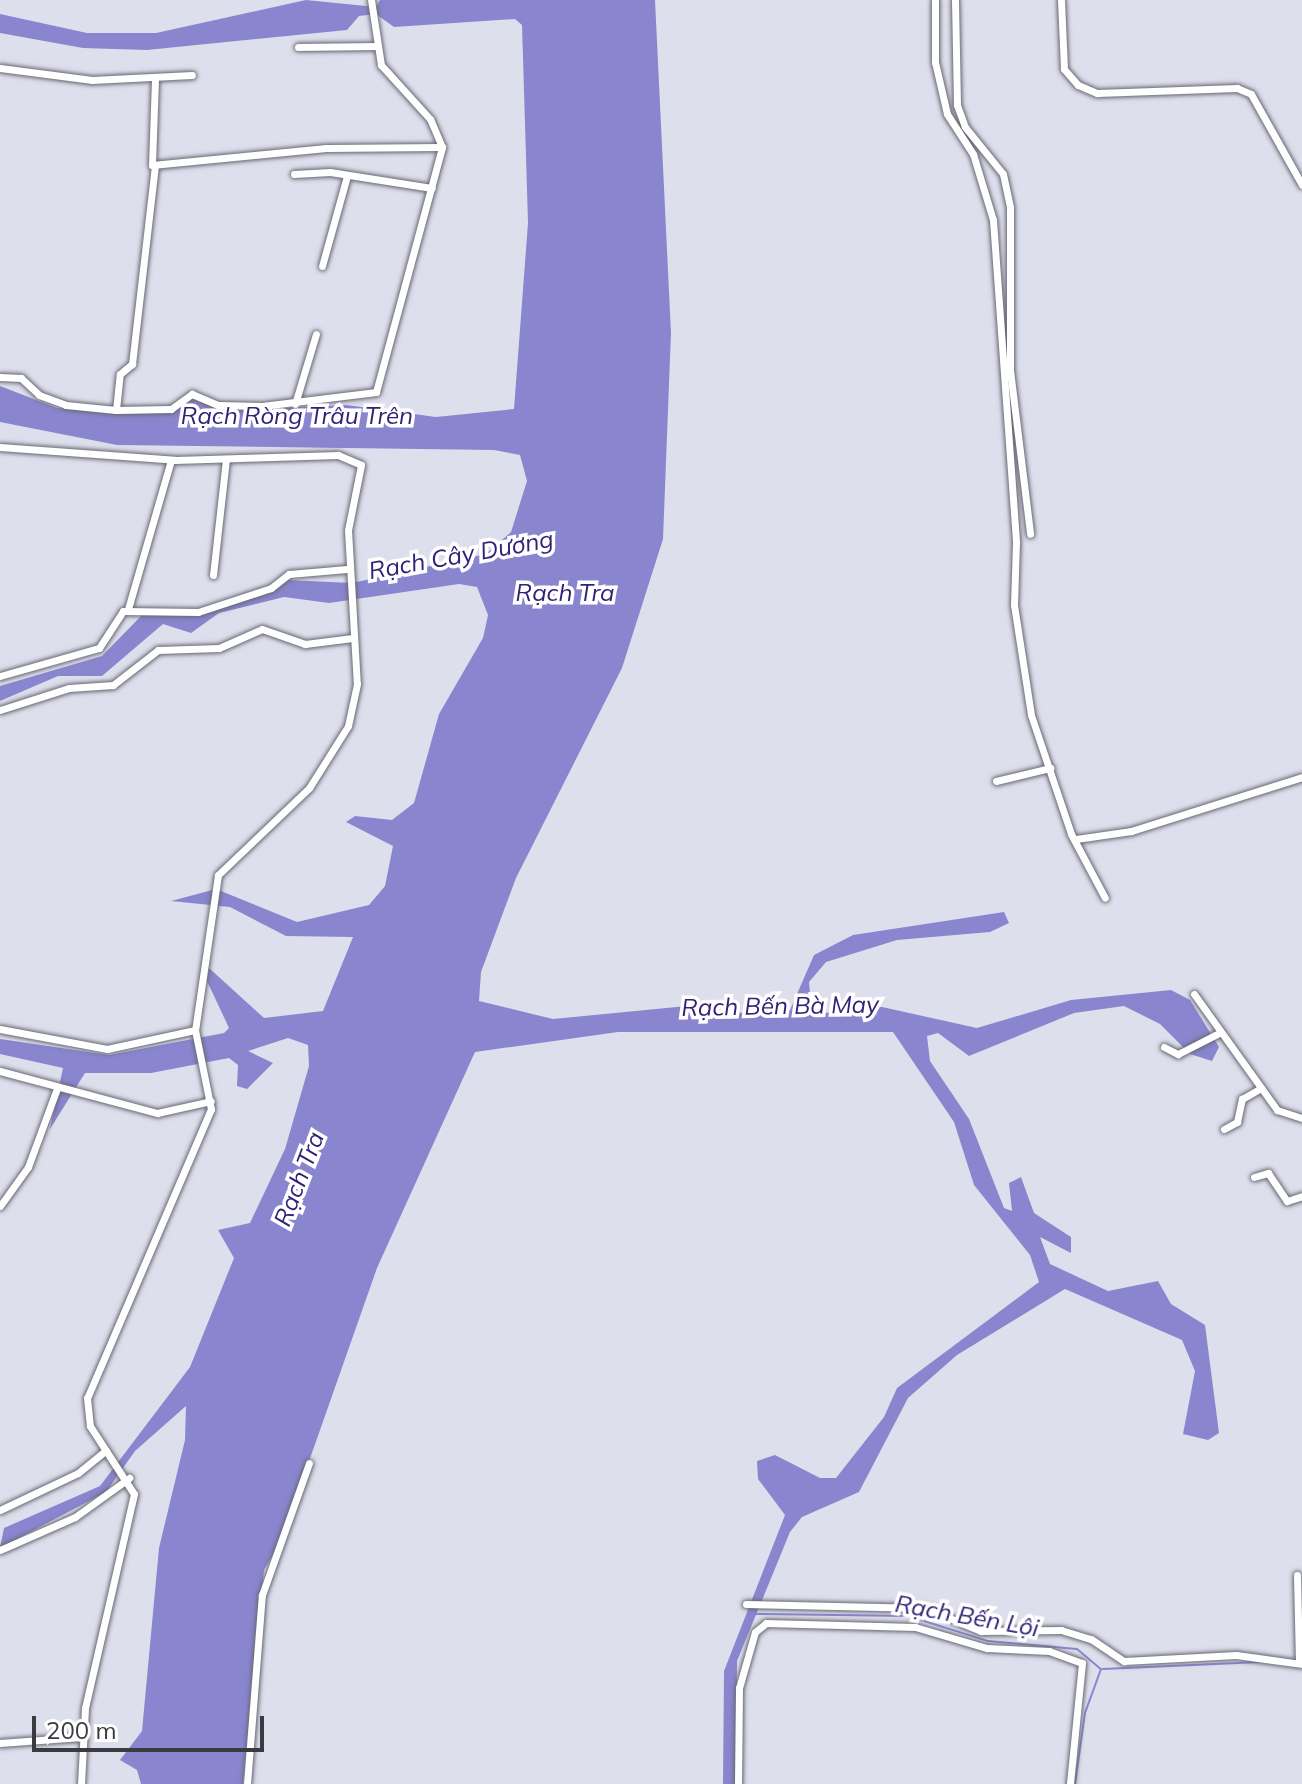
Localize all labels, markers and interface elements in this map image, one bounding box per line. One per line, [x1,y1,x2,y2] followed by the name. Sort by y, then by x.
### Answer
[181,402,413,430] water label: Rạch Ròng Trâu Trên
[366,525,556,585] water label: Rạch Cây Dương
[516,579,614,607] water label: Rạch Tra
[681,990,879,1022] water label: Rạch Bến Bà May
[268,1128,330,1230] water label: Rạch Tra
[893,1589,1041,1643] water label: Rạch Bến Lội
[36,1700,268,1750] scale bar
[46,1715,117,1745] text: 200 m

